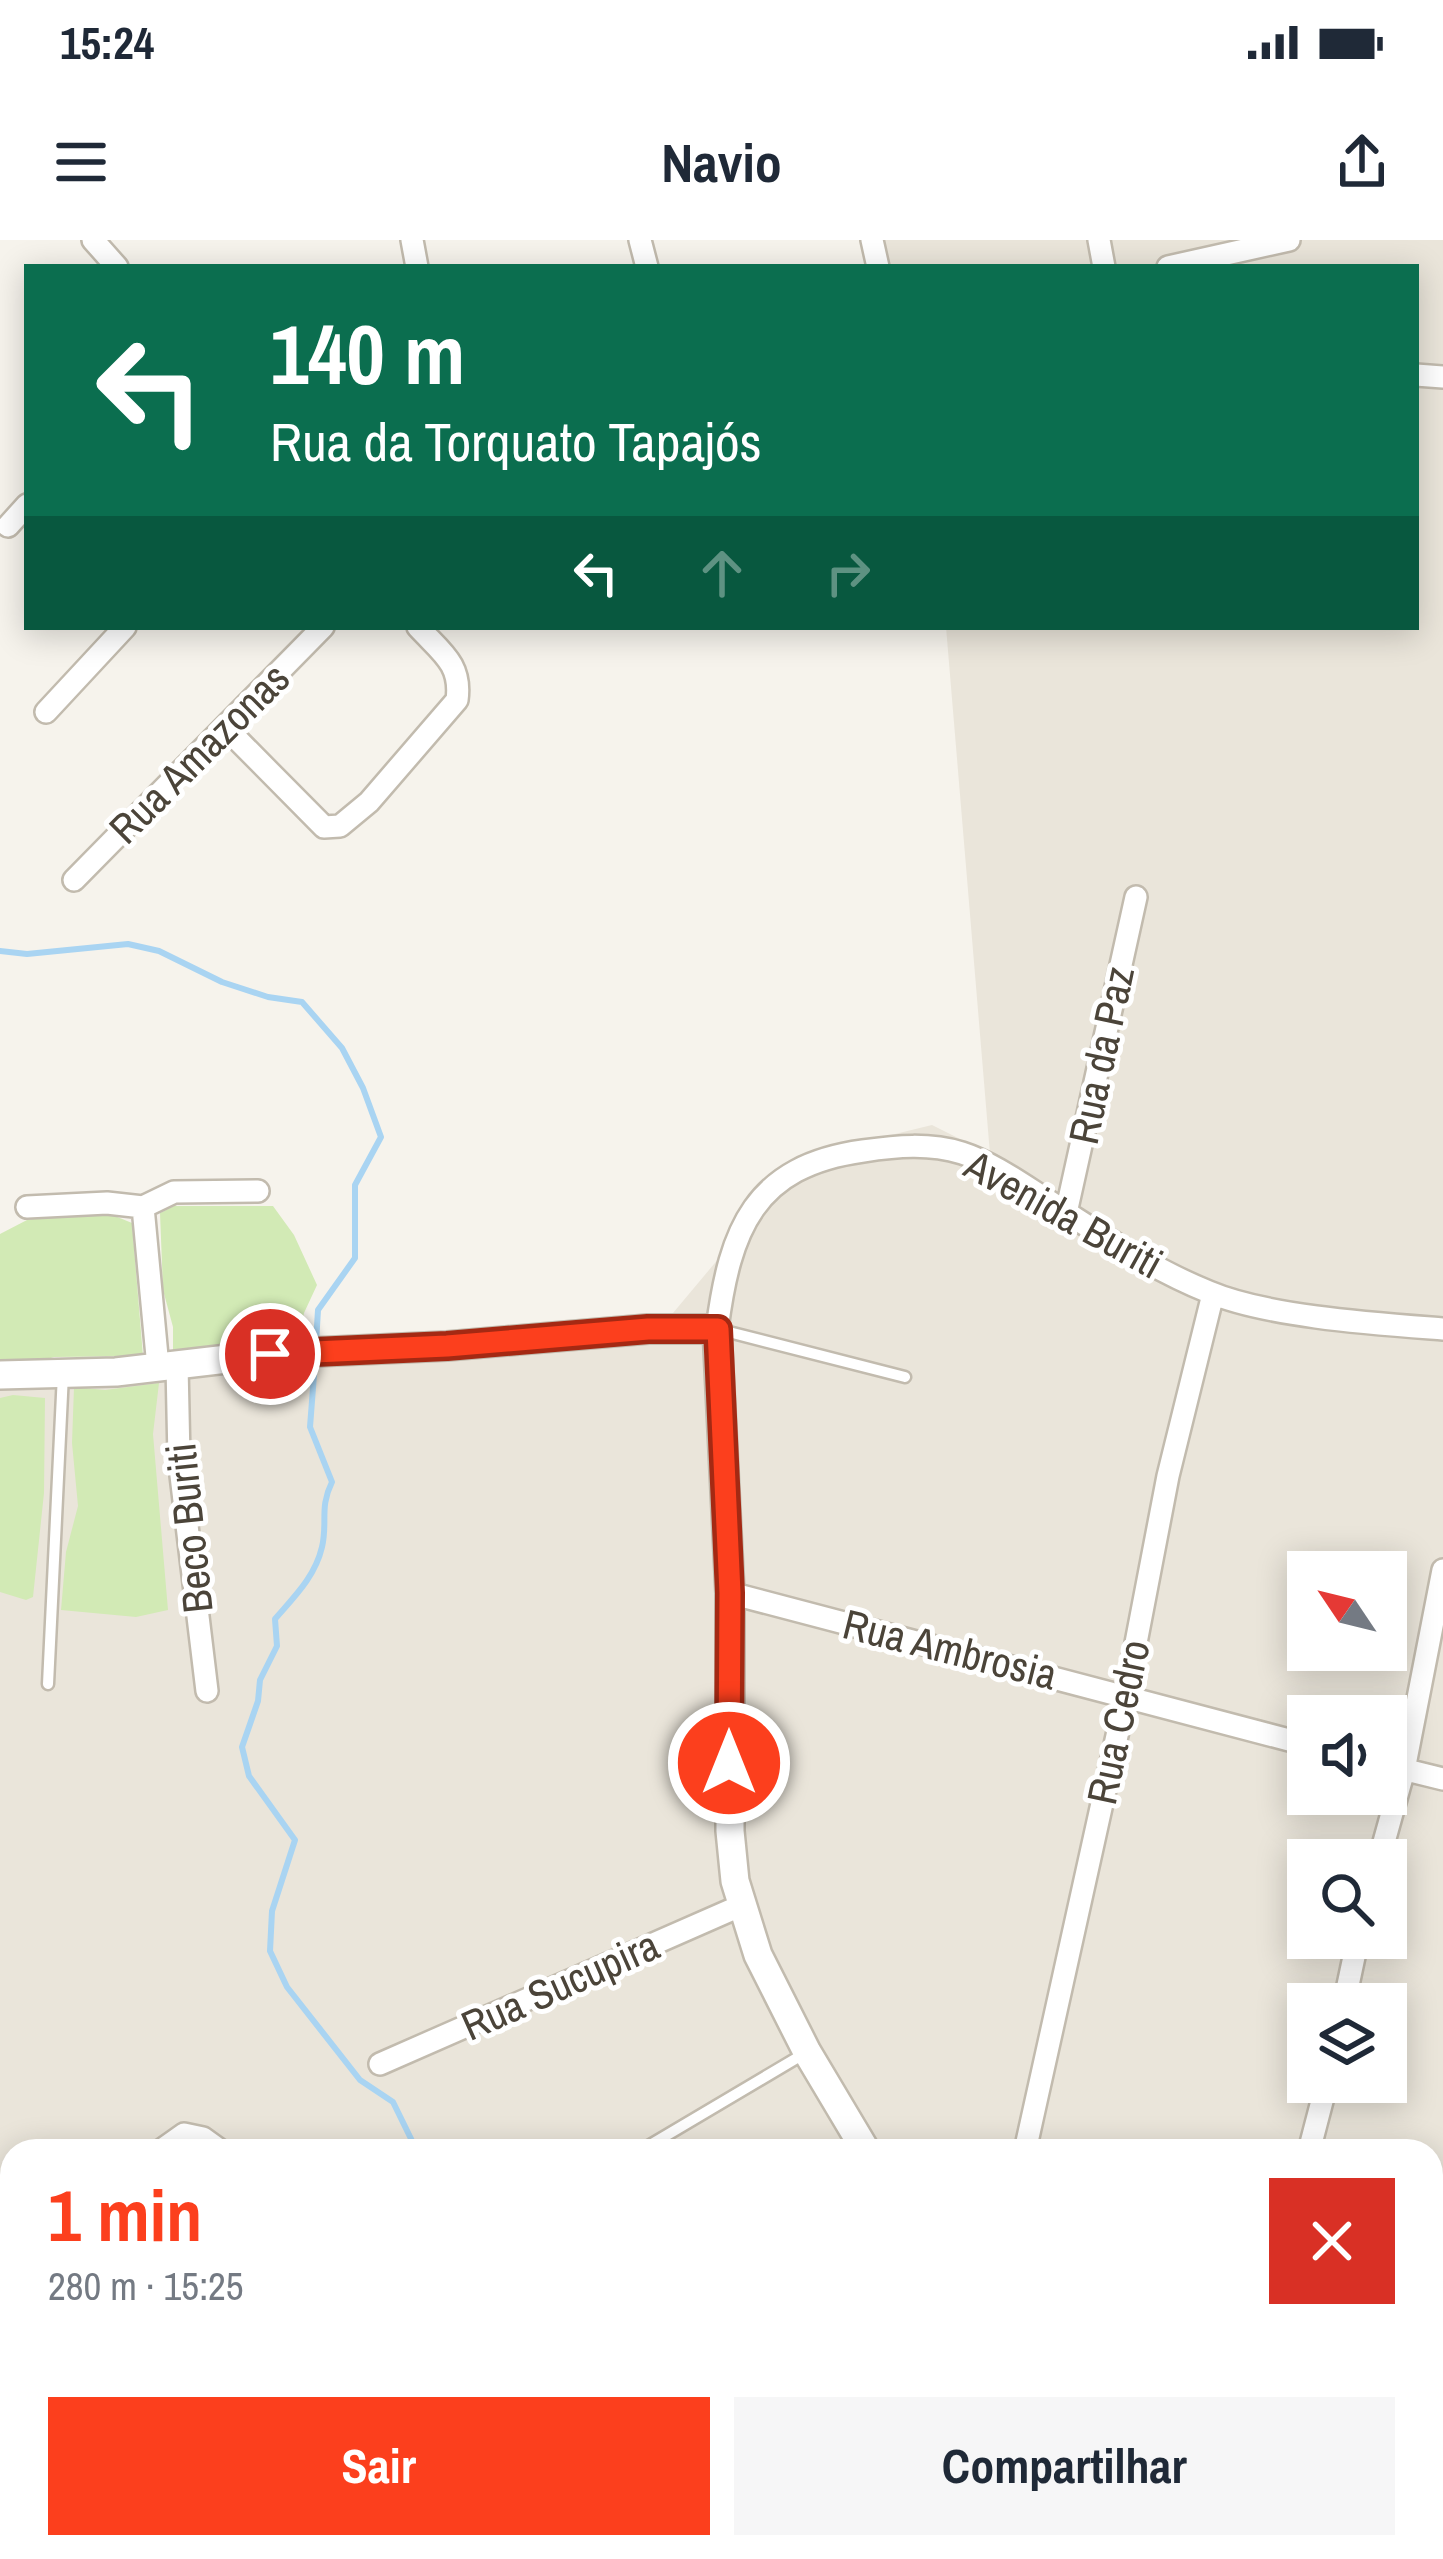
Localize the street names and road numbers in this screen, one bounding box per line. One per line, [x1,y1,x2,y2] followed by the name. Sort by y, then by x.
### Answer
[97,651,301,855] street label: Rua Amazonas
[1055,961,1147,1149] street label: Rua da Paz
[954,1136,1173,1291] street label: Avenida Buriti
[152,1440,226,1616] street label: Beco Buriti
[837,1595,1063,1703] street label: Rua Ambrosia
[1073,1635,1163,1809] street label: Rua Cedro
[452,1917,668,2053] street label: Rua Sucupira

